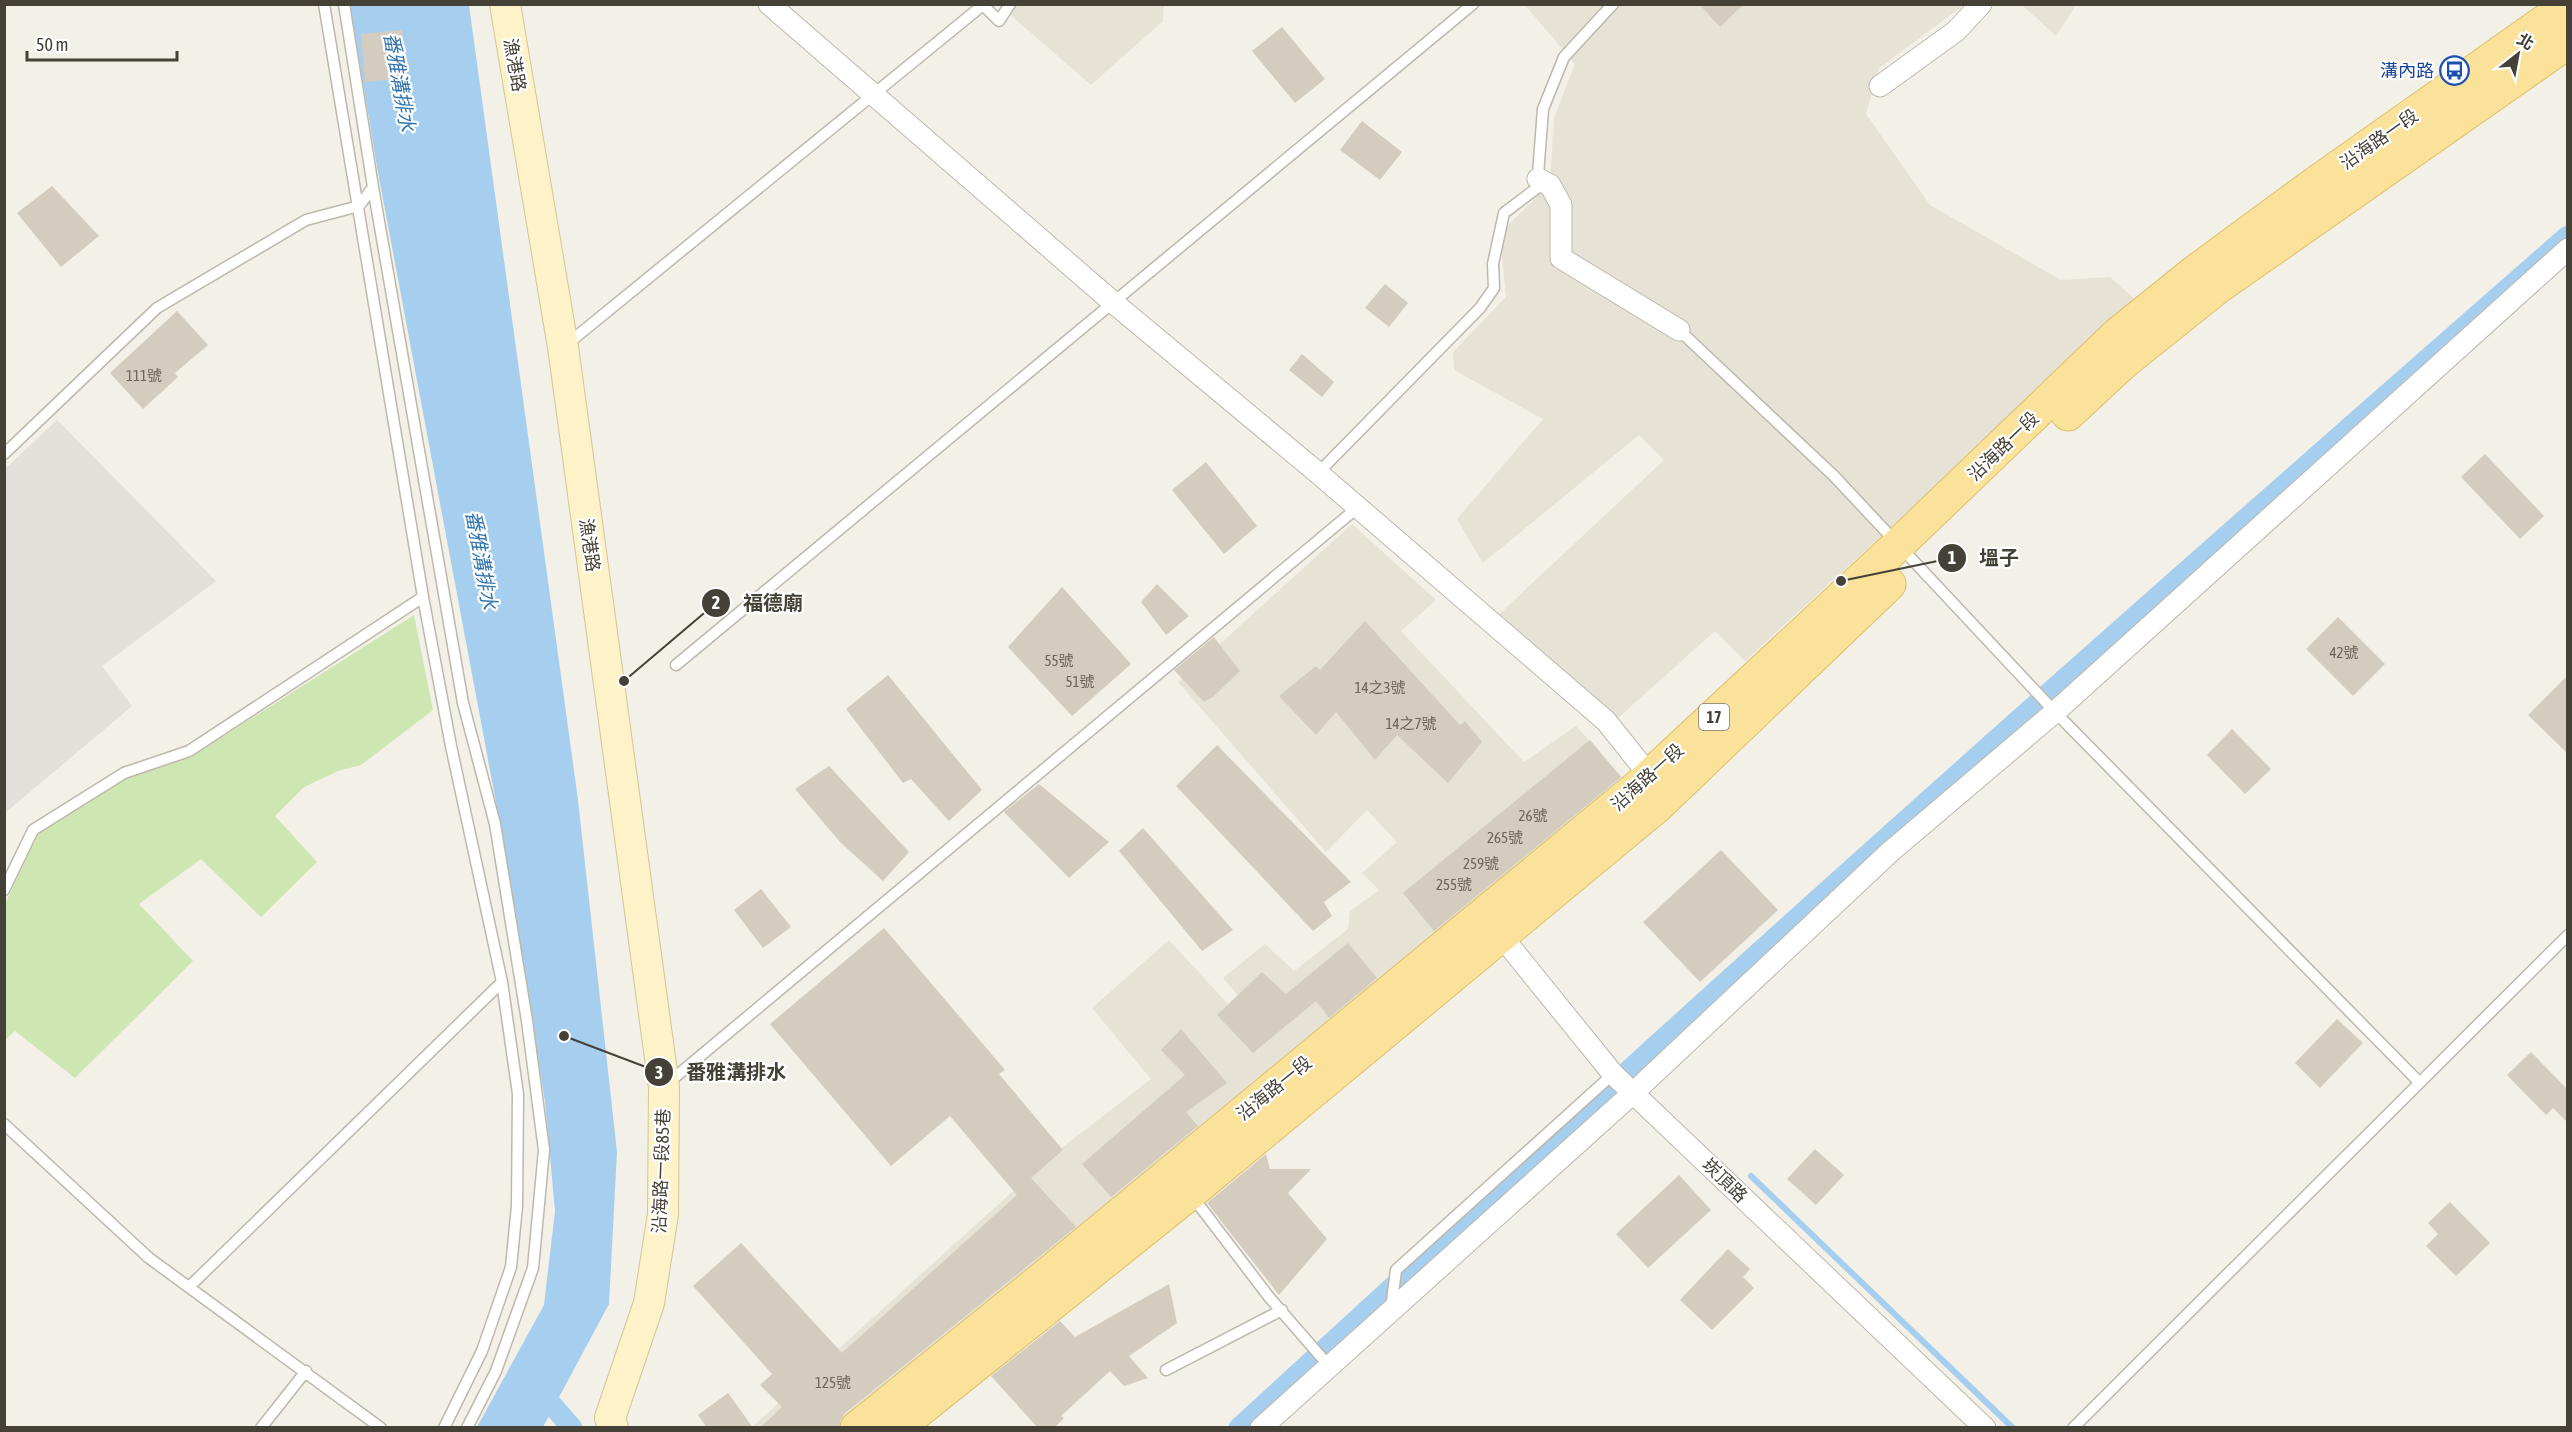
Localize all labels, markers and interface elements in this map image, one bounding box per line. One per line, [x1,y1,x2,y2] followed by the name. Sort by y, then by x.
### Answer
[27,24,177,62] scale bar
[2488,24,2548,84] north arrow
[2514,29,2537,53] text: 北
[380,31,420,134] water label: 番雅溝排水
[36,34,68,55] text: 50 m
[500,37,530,93] street label: 漁港路
[2439,54,2471,86] bus stop icon: 溝內路
[2380,60,2434,81] place label: 溝內路
[2336,105,2422,173] street label: 沿海路一段
[126,367,162,384] house number: 111號
[1963,407,2043,485] street label: 沿海路一段
[462,509,502,612] water label: 番雅溝排水
[576,517,604,573] street label: 漁港路
[1937,539,2031,577] callout: 塭子
[1979,546,2019,569] text: 塭子
[1948,547,1956,568] text: 1
[701,584,815,622] callout: 福德廟
[743,591,803,614] text: 福德廟
[712,592,720,613] text: 2
[2329,644,2359,661] house number: 42號
[1044,652,1074,669] house number: 55號
[1065,673,1095,690] house number: 51號
[1354,679,1406,696] house number: 14之3號
[1699,704,1729,730] road number: 17
[1385,715,1437,732] house number: 14之7號
[1607,739,1687,815] street label: 沿海路一段
[1518,807,1548,824] house number: 26號
[1487,829,1523,846] house number: 265號
[1463,855,1499,872] house number: 259號
[1436,876,1472,893] house number: 255號
[1232,1052,1316,1124] street label: 沿海路一段
[644,1053,798,1091] callout: 番雅溝排水
[686,1060,786,1083] text: 番雅溝排水
[655,1062,663,1083] text: 3
[648,1108,674,1234] street label: 沿海路一段85巷
[1698,1154,1752,1206] street label: 崁頂路
[815,1374,851,1391] house number: 125號

